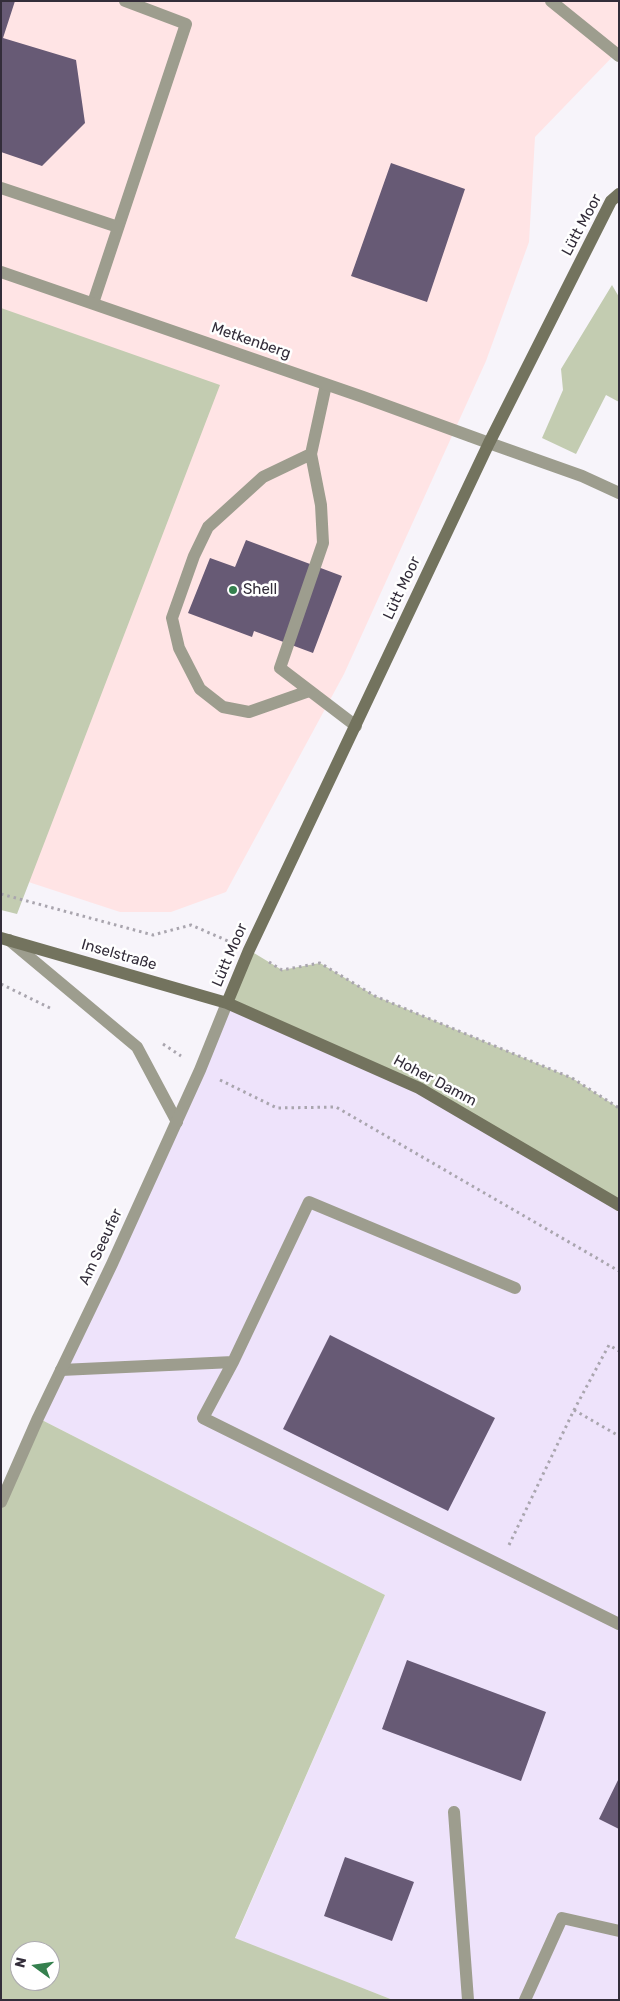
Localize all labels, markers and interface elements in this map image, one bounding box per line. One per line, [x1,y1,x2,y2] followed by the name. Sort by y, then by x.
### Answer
[558,191,606,259] street label: Lütt Moor
[209,319,293,363] street label: Metkenberg
[380,554,424,622] street label: Lütt Moor
[243,581,277,599] place label: Shell
[227,584,239,596] marker: Shell
[209,920,251,990] street label: Lütt Moor
[79,936,159,974] street label: Inselstraße
[390,1052,480,1110] street label: Hoher Damm
[76,1206,126,1288] street label: Am Seeufer
[10,1941,60,1991] north arrow
[11,1956,30,1969] text: N

